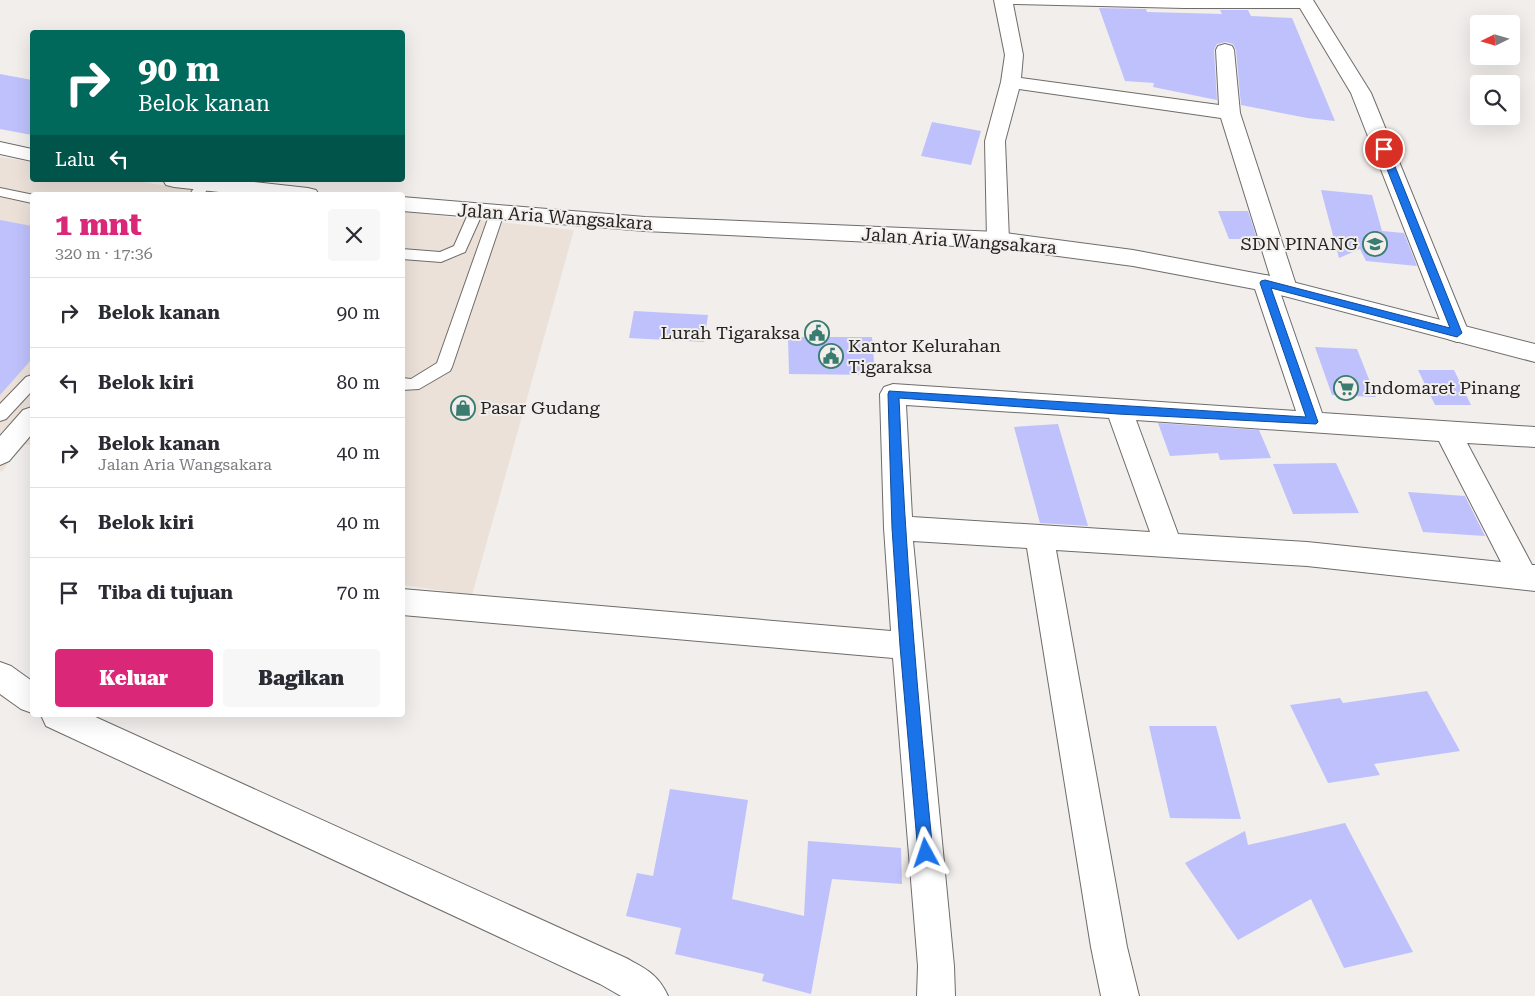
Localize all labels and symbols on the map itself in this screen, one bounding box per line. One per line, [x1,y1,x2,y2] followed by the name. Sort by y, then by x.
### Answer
[1470,15,1520,65] north arrow
[1363,128,1405,170] pin
[457,199,654,234] street label: Jalan Aria Wangsakara
[861,223,1058,258] street label: Jalan Aria Wangsakara
[1362,231,1388,257] school or university icon: SDN PINANG
[1241,233,1358,254] place label: SDN PINANG
[804,320,830,346] public building icon: Lurah Tigaraksa
[661,322,800,343] place label: Lurah Tigaraksa
[848,335,1001,377] place label: Kantor Kelurahan Tigaraksa
[818,343,844,369] public building icon: Kantor Kelurahan Tigaraksa
[1333,375,1359,401] supermarket icon: Indomaret Pinang
[1364,377,1521,398] place label: Indomaret Pinang
[450,395,476,421] shop icon: Pasar Gudang
[480,397,601,418] place label: Pasar Gudang
[899,826,951,878] position arrow

